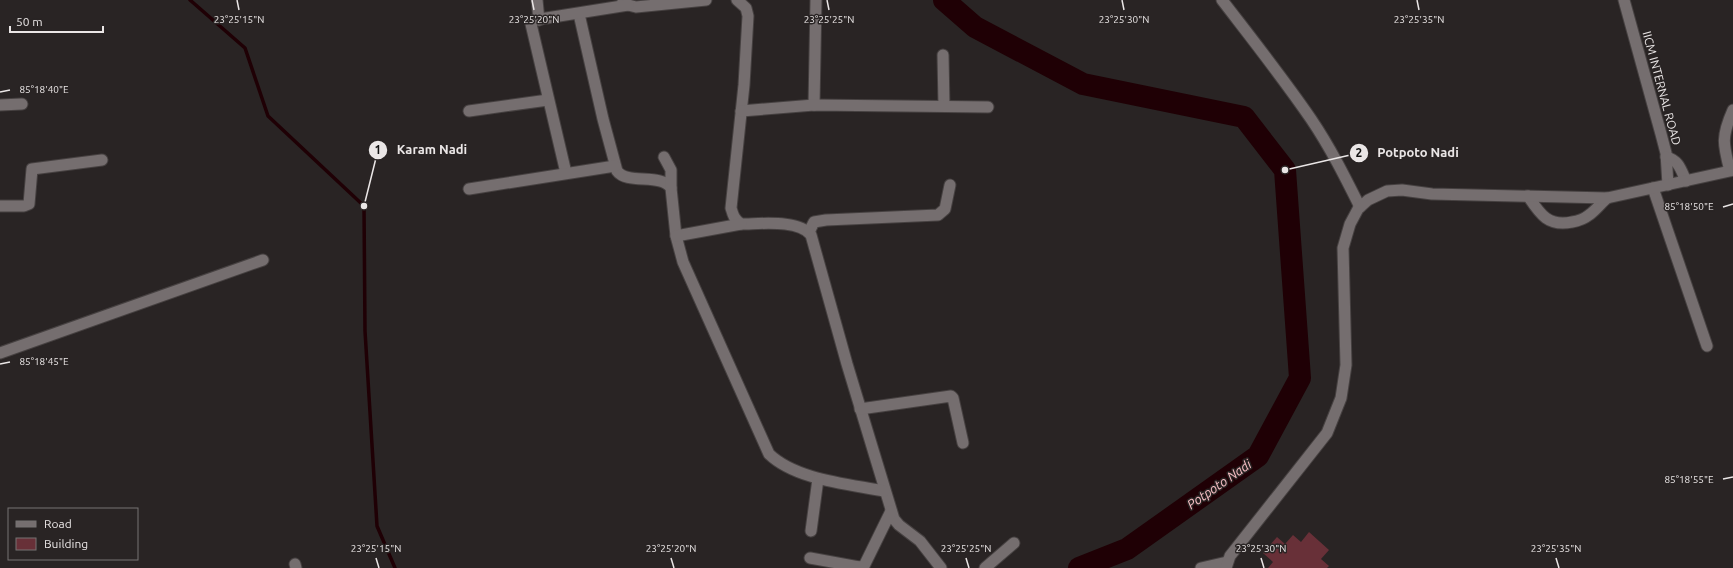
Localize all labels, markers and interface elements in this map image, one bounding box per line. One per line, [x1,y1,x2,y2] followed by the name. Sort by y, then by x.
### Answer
[10,8,103,34] scale bar
[214,14,264,25] text: 23°25'15"N
[509,14,559,25] text: 23°25'20"N
[804,14,854,25] text: 23°25'25"N
[1099,14,1149,25] text: 23°25'30"N
[1394,14,1444,25] text: 23°25'35"N
[16,15,43,28] text: 50 m
[1641,30,1683,146] street label: IICM INTERNAL ROAD
[19,84,69,95] text: 85°18'40"E
[368,137,475,162] callout: Karam Nadi
[1349,140,1466,165] callout: Potpoto Nadi
[397,142,467,156] text: Karam Nadi
[375,143,381,156] text: 1
[1377,145,1459,159] text: Potpoto Nadi
[1356,146,1363,159] text: 2
[1664,201,1714,212] text: 85°18'50"E
[19,356,69,367] text: 85°18'45"E
[1184,456,1254,511] water label: Potpoto Nadi
[1664,474,1714,485] text: 85°18'55"E
[8,508,138,560] legend
[44,517,72,530] text: Road
[44,537,88,550] text: Building
[351,543,401,554] text: 23°25'15"N
[646,543,696,554] text: 23°25'20"N
[941,543,991,554] text: 23°25'25"N
[1236,543,1286,554] text: 23°25'30"N
[1531,543,1581,554] text: 23°25'35"N

